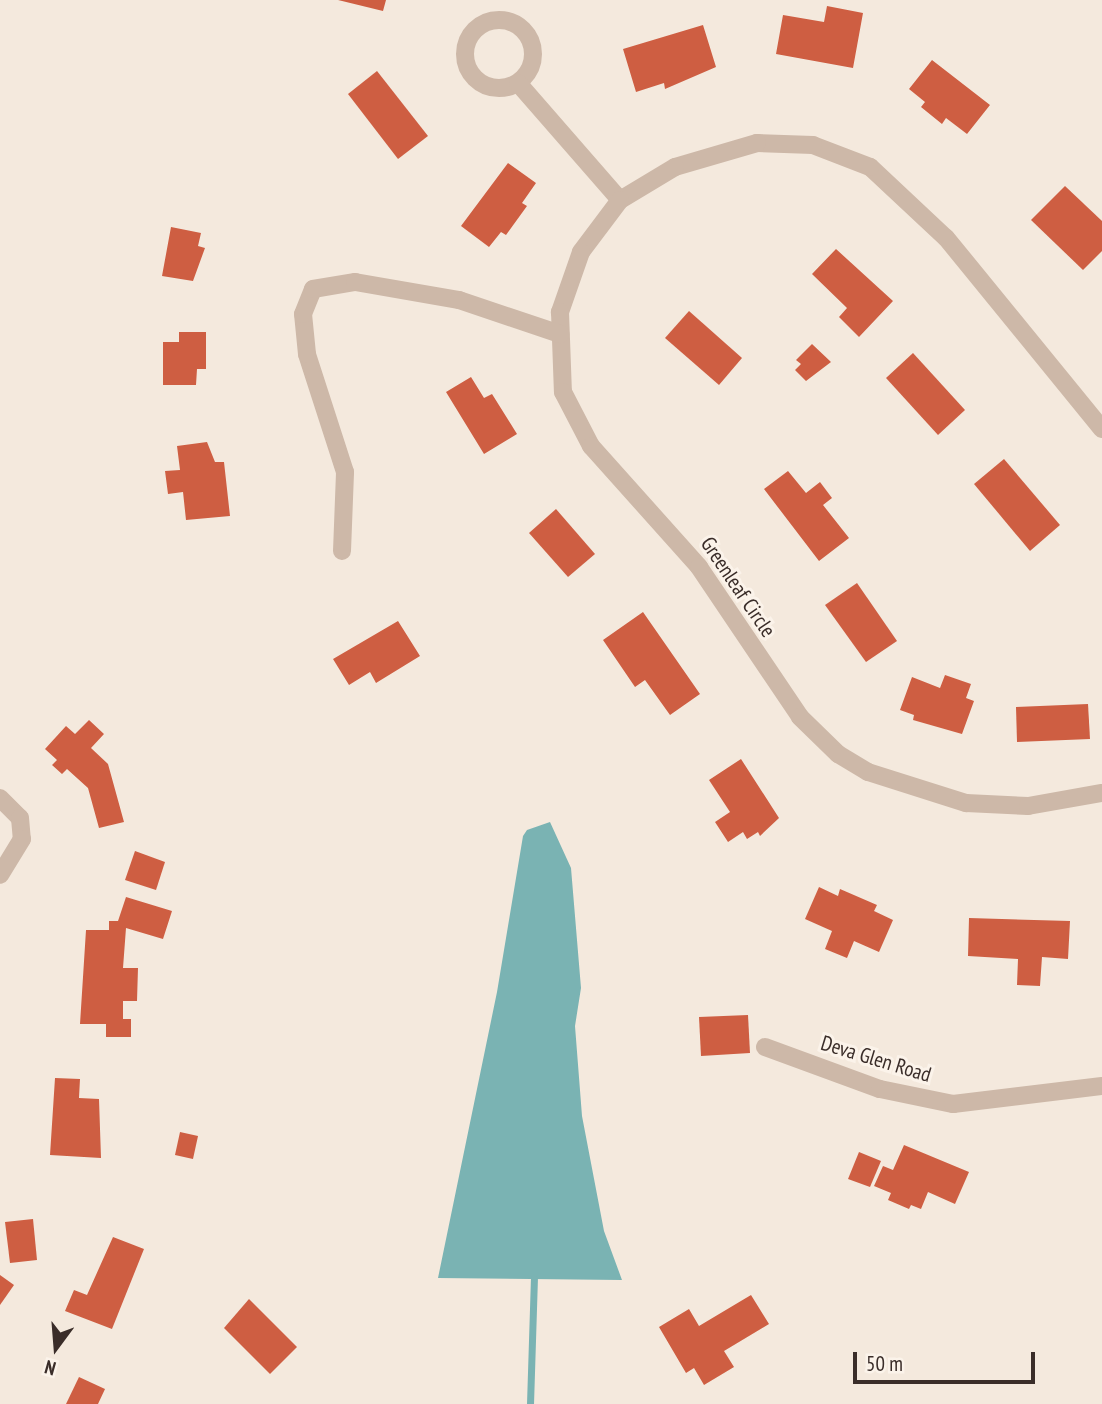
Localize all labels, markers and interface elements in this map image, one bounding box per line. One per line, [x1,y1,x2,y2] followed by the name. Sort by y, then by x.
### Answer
[695,532,781,642] street label: Greenleaf Circle
[818,1030,934,1088] street label: Deva Glen Road
[21,1313,91,1383] north arrow
[857,1338,1039,1382] scale bar
[866,1350,903,1377] text: 50 m
[42,1355,58,1381] text: N

